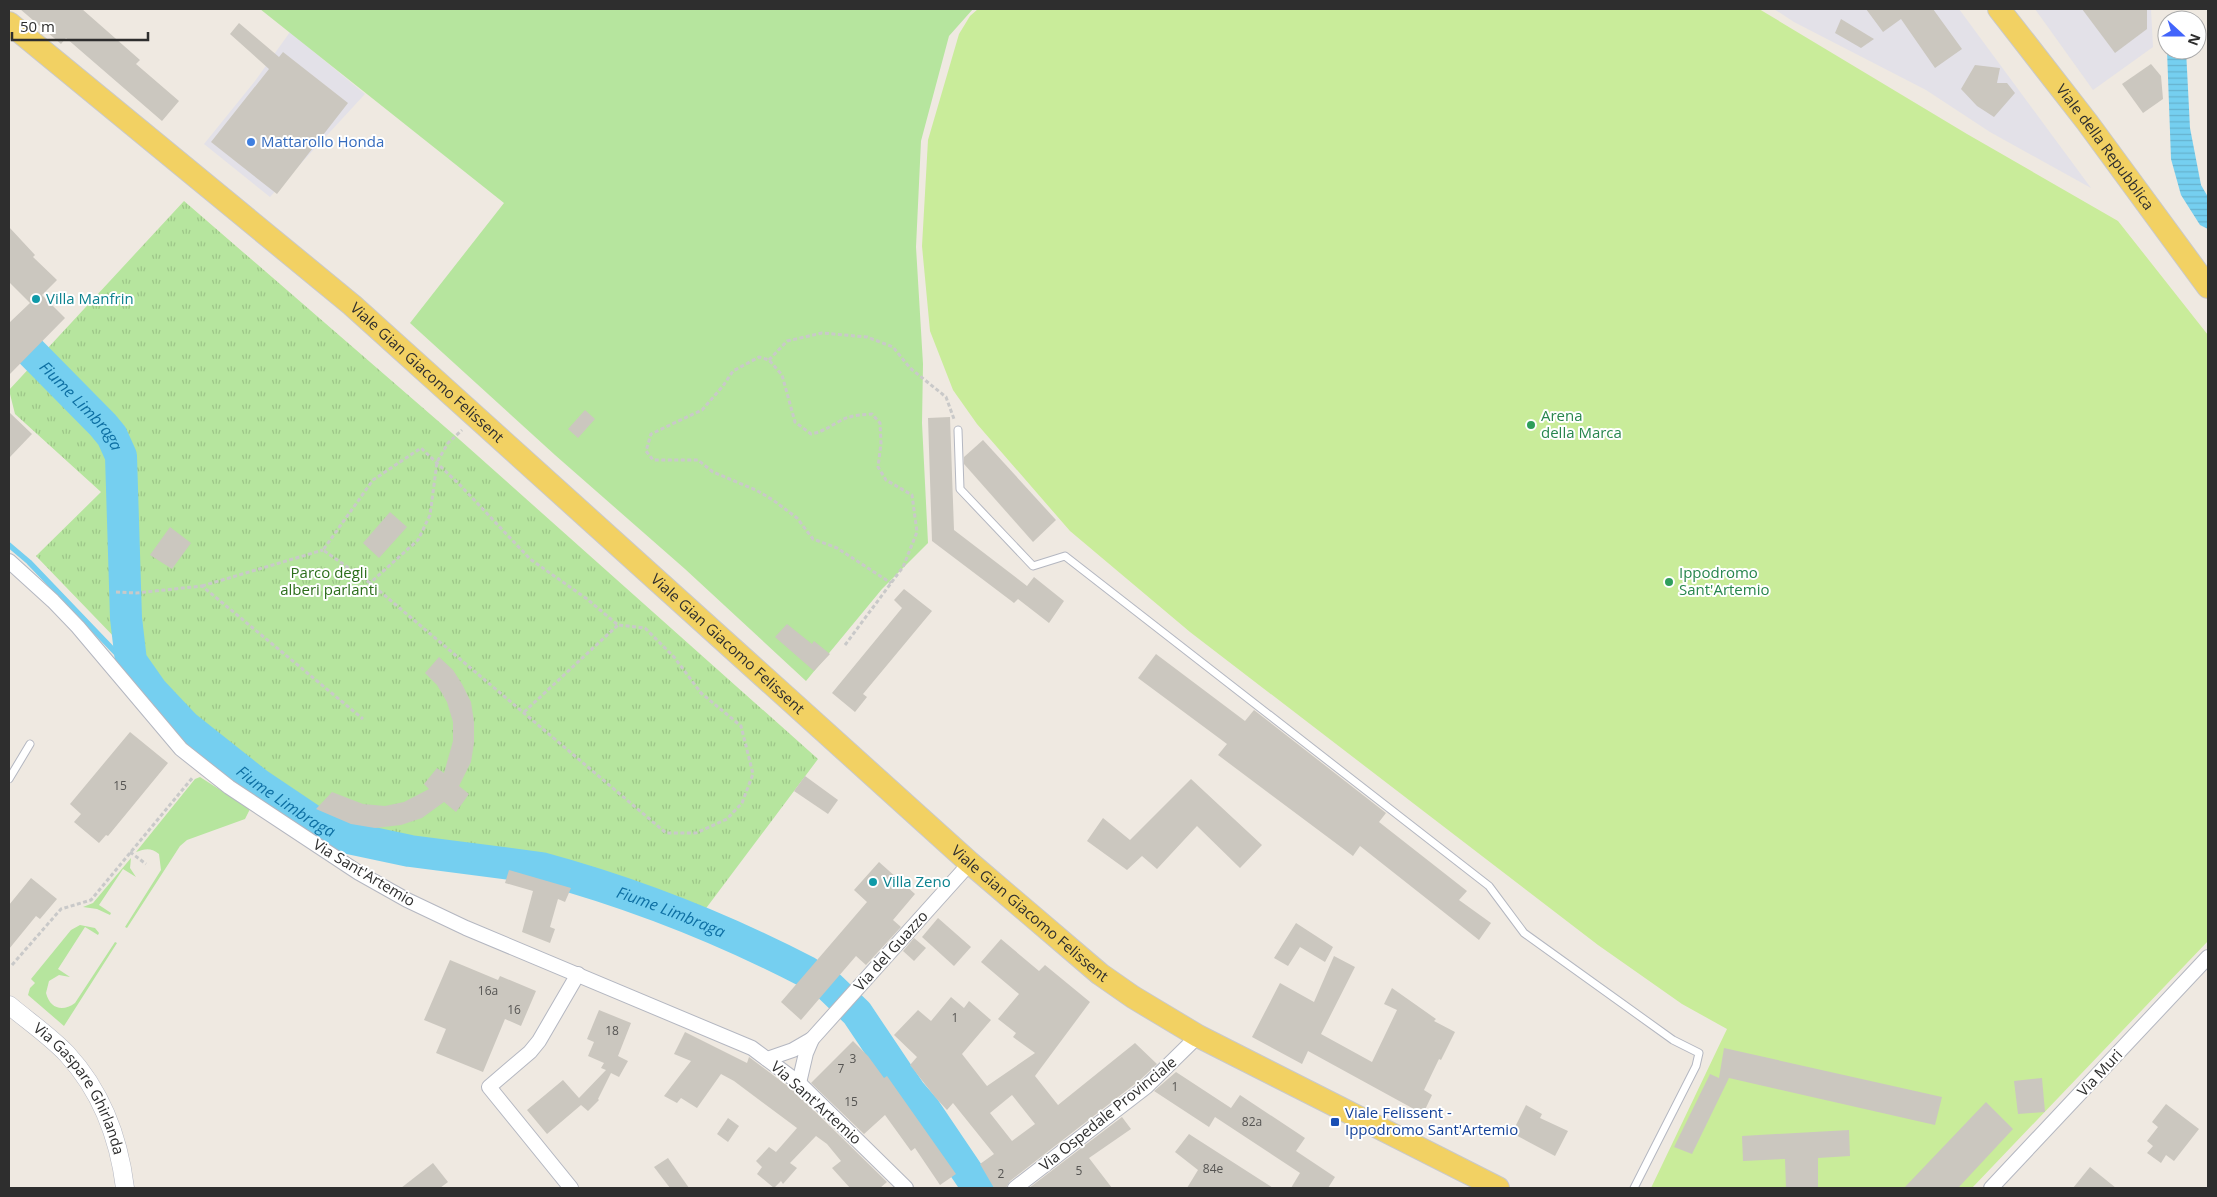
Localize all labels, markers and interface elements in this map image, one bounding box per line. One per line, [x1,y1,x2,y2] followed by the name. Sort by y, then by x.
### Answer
[12,10,149,42] scale bar
[2157,10,2207,60] north arrow
[20,16,55,36] text: 50 m
[2184,31,2206,49] text: N
[2052,79,2159,214] street label: Viale della Repubblica
[261,131,384,151] place label: Mattarollo Honda
[245,136,257,148] marker: Mattarollo Honda
[46,288,134,308] place label: Villa Manfrin
[30,293,42,305] marker: Villa Manfrin
[346,297,509,447] street label: Viale Gian Giacomo Felissent
[35,356,128,454] water label: Fiume Limbraga
[1541,405,1622,442] place label: Arena della Marca
[1525,419,1537,431] marker: Arena della Marca
[280,562,378,599] park label: Parco degli alberi parlanti
[1679,562,1769,599] place label: Ippodromo Sant'Artemio
[647,569,809,718] street label: Viale Gian Giacomo Felissent
[1663,576,1675,588] marker: Ippodromo Sant'Artemio
[232,760,339,842] water label: Fiume Limbraga
[113,777,127,794] house number: 15
[310,834,419,910] street label: Via Sant'Artemio
[948,840,1113,986] street label: Viale Gian Giacomo Felissent
[883,871,951,891] place label: Villa Zeno
[867,876,879,888] marker: Villa Zeno
[614,881,729,943] water label: Fiume Limbraga
[849,906,932,995] street label: Via del Guazzo
[478,982,498,999] house number: 16a
[507,1001,521,1018] house number: 16
[952,1009,958,1026] house number: 1
[30,1018,130,1157] street label: Via Gaspare Ghirlanda
[605,1022,619,1039] house number: 18
[2072,1044,2126,1100] street label: Via Muri
[850,1050,857,1067] house number: 3
[1035,1052,1180,1175] street label: Via Ospedale Provinciale
[767,1056,866,1148] street label: Via Sant'Artemio
[838,1060,845,1077] house number: 7
[1172,1078,1178,1095] house number: 1
[844,1093,858,1110] house number: 15
[1345,1102,1518,1139] place label: Viale Felissent - Ippodromo Sant'Artemio
[1242,1113,1262,1130] house number: 82a
[1329,1116,1341,1128] marker: Viale Felissent - Ippodromo Sant'Artemio
[1203,1160,1223,1177] house number: 84e
[1076,1162,1083,1179] house number: 5
[998,1165,1005,1182] house number: 2

